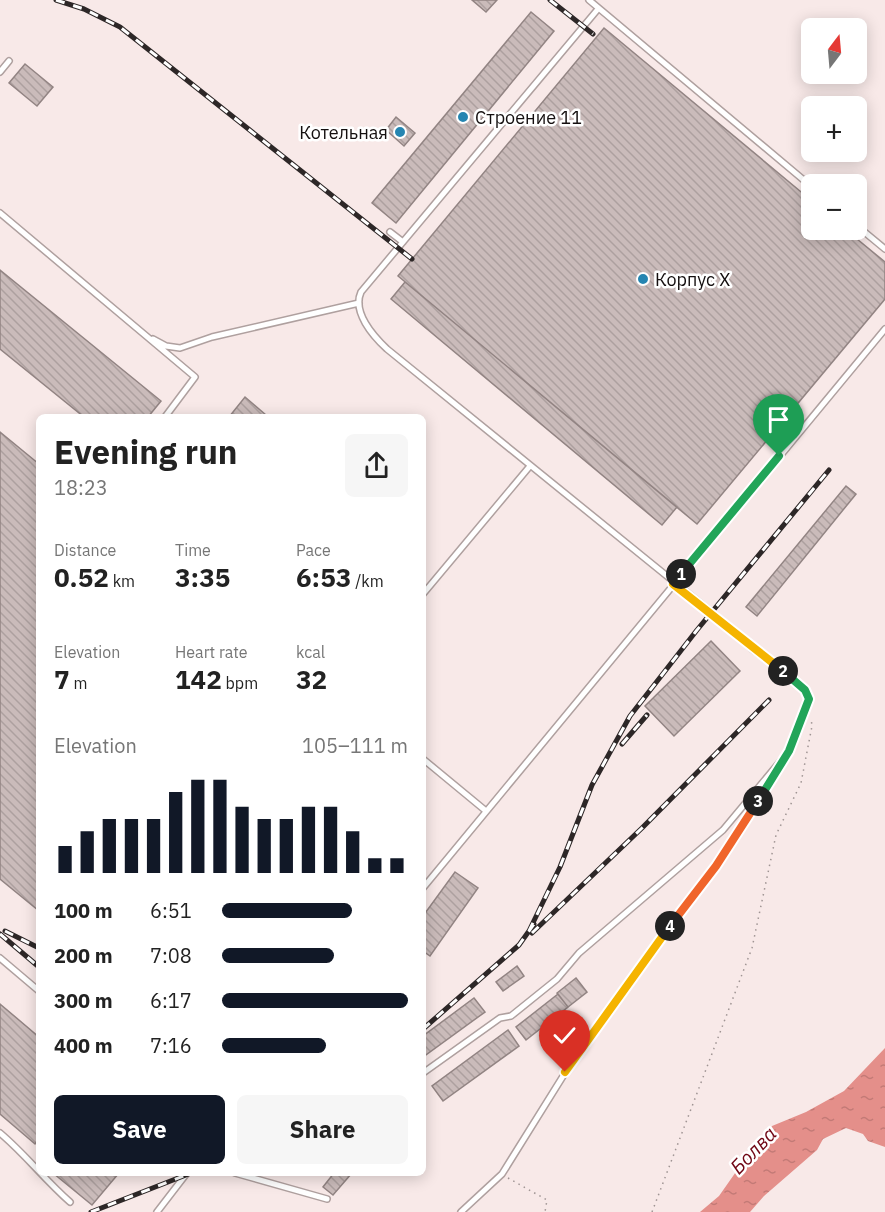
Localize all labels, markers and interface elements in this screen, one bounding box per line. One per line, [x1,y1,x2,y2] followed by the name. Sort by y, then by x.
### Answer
[801,18,867,84] north arrow
[801,18,867,240] map controls
[801,96,867,162] button: +
[475,106,582,129] place label: Строение 11
[456,110,470,124] marker: Строение 11
[299,121,388,144] place label: Котельная
[393,125,407,139] marker: Котельная
[801,174,867,240] button: −
[655,268,730,291] place label: Корпус Х
[636,272,650,286] marker: Корпус Х
[753,394,804,456] pin
[762,403,795,436] icon: arrive
[54,430,238,473] text: Evening run
[345,434,408,497] button: share
[54,474,108,501] text: 18:23
[54,540,116,560] text: Distance
[175,540,211,560] text: Time
[296,540,331,560] text: Pace
[666,559,696,589] pin: 1
[54,560,109,594] text: 0.52
[175,560,230,594] text: 3:35
[296,560,351,594] text: 6:53
[676,564,686,584] text: 1
[109,571,135,591] text: km
[351,571,384,591] text: /km
[54,642,120,662] text: Elevation
[175,642,248,662] text: Heart rate
[296,642,325,662] text: kcal
[768,656,798,686] pin: 2
[778,661,788,681] text: 2
[54,662,70,696] text: 7
[175,662,222,696] text: 142
[296,662,327,696] text: 32
[70,673,87,693] text: m
[222,673,258,693] text: bpm
[54,732,137,759] text: Elevation
[302,732,408,759] text: 105–111 m
[743,786,773,816] pin: 3
[753,791,763,811] text: 3
[54,897,113,924] text: 100 m
[150,897,192,924] text: 6:51
[655,911,685,941] pin: 4
[665,916,675,936] text: 4
[54,942,113,969] text: 200 m
[150,942,192,969] text: 7:08
[54,987,113,1014] text: 300 m
[150,987,192,1014] text: 6:17
[539,1010,590,1072] pin
[548,1019,581,1052] icon: check
[54,1032,113,1059] text: 400 m
[150,1032,192,1059] text: 7:16
[54,1095,225,1164] button: Save
[237,1095,408,1164] button: Share
[724,1120,782,1180] water label: Болва

